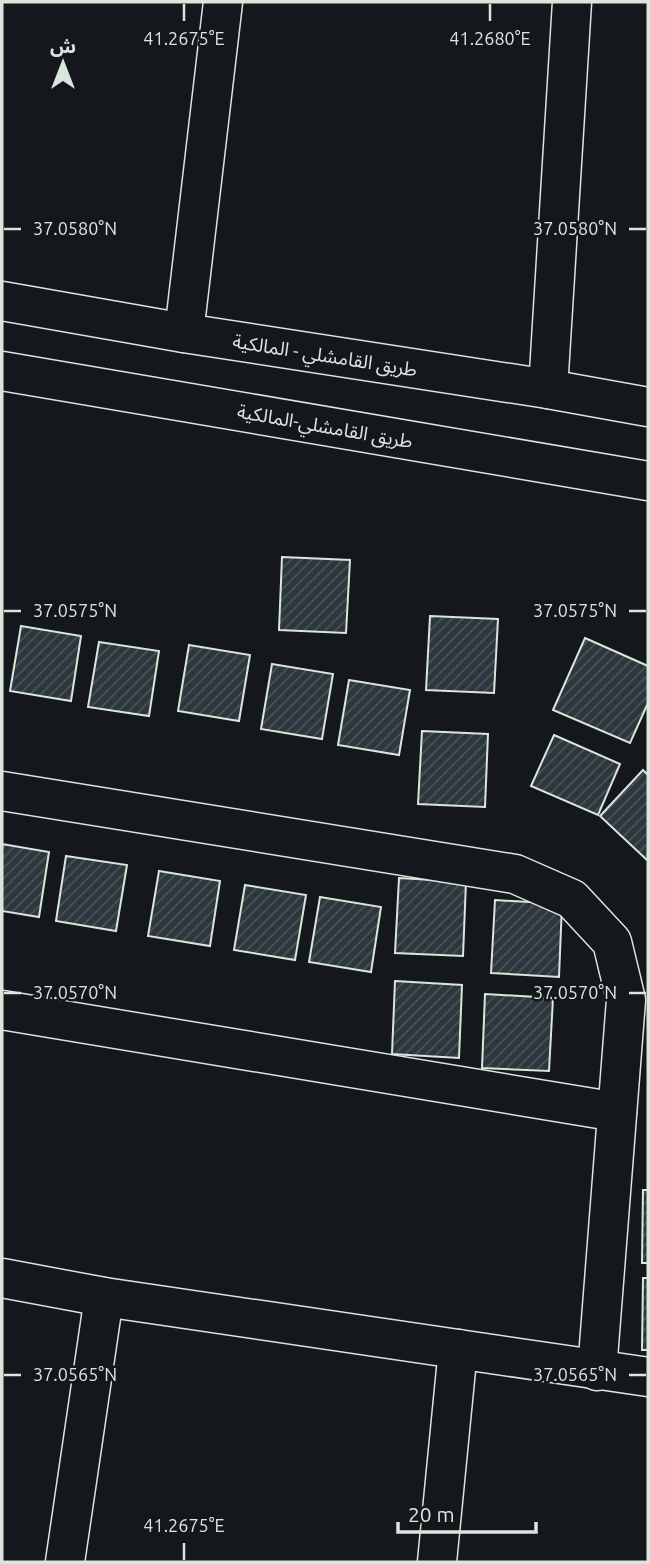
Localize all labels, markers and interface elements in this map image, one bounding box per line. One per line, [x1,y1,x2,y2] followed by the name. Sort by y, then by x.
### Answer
[28,28,98,98] north arrow
[143,28,225,48] text: 41.2675°E
[449,28,531,48] text: 41.2680°E
[50,35,76,57] text: ش
[33,218,117,238] text: 37.0580°N
[533,218,617,238] text: 37.0580°N
[230,330,419,385] street label: طريق القامشلي - المالكية
[235,400,415,457] street label: طريق القامشلي-المالكية
[33,600,117,620] text: 37.0575°N
[533,600,617,620] text: 37.0575°N
[33,982,117,1002] text: 37.0570°N
[533,982,617,1002] text: 37.0570°N
[33,1364,117,1384] text: 37.0565°N
[533,1364,617,1384] text: 37.0565°N
[398,1490,536,1534] scale bar
[408,1502,455,1526] text: 20 m
[143,1515,225,1535] text: 41.2675°E

